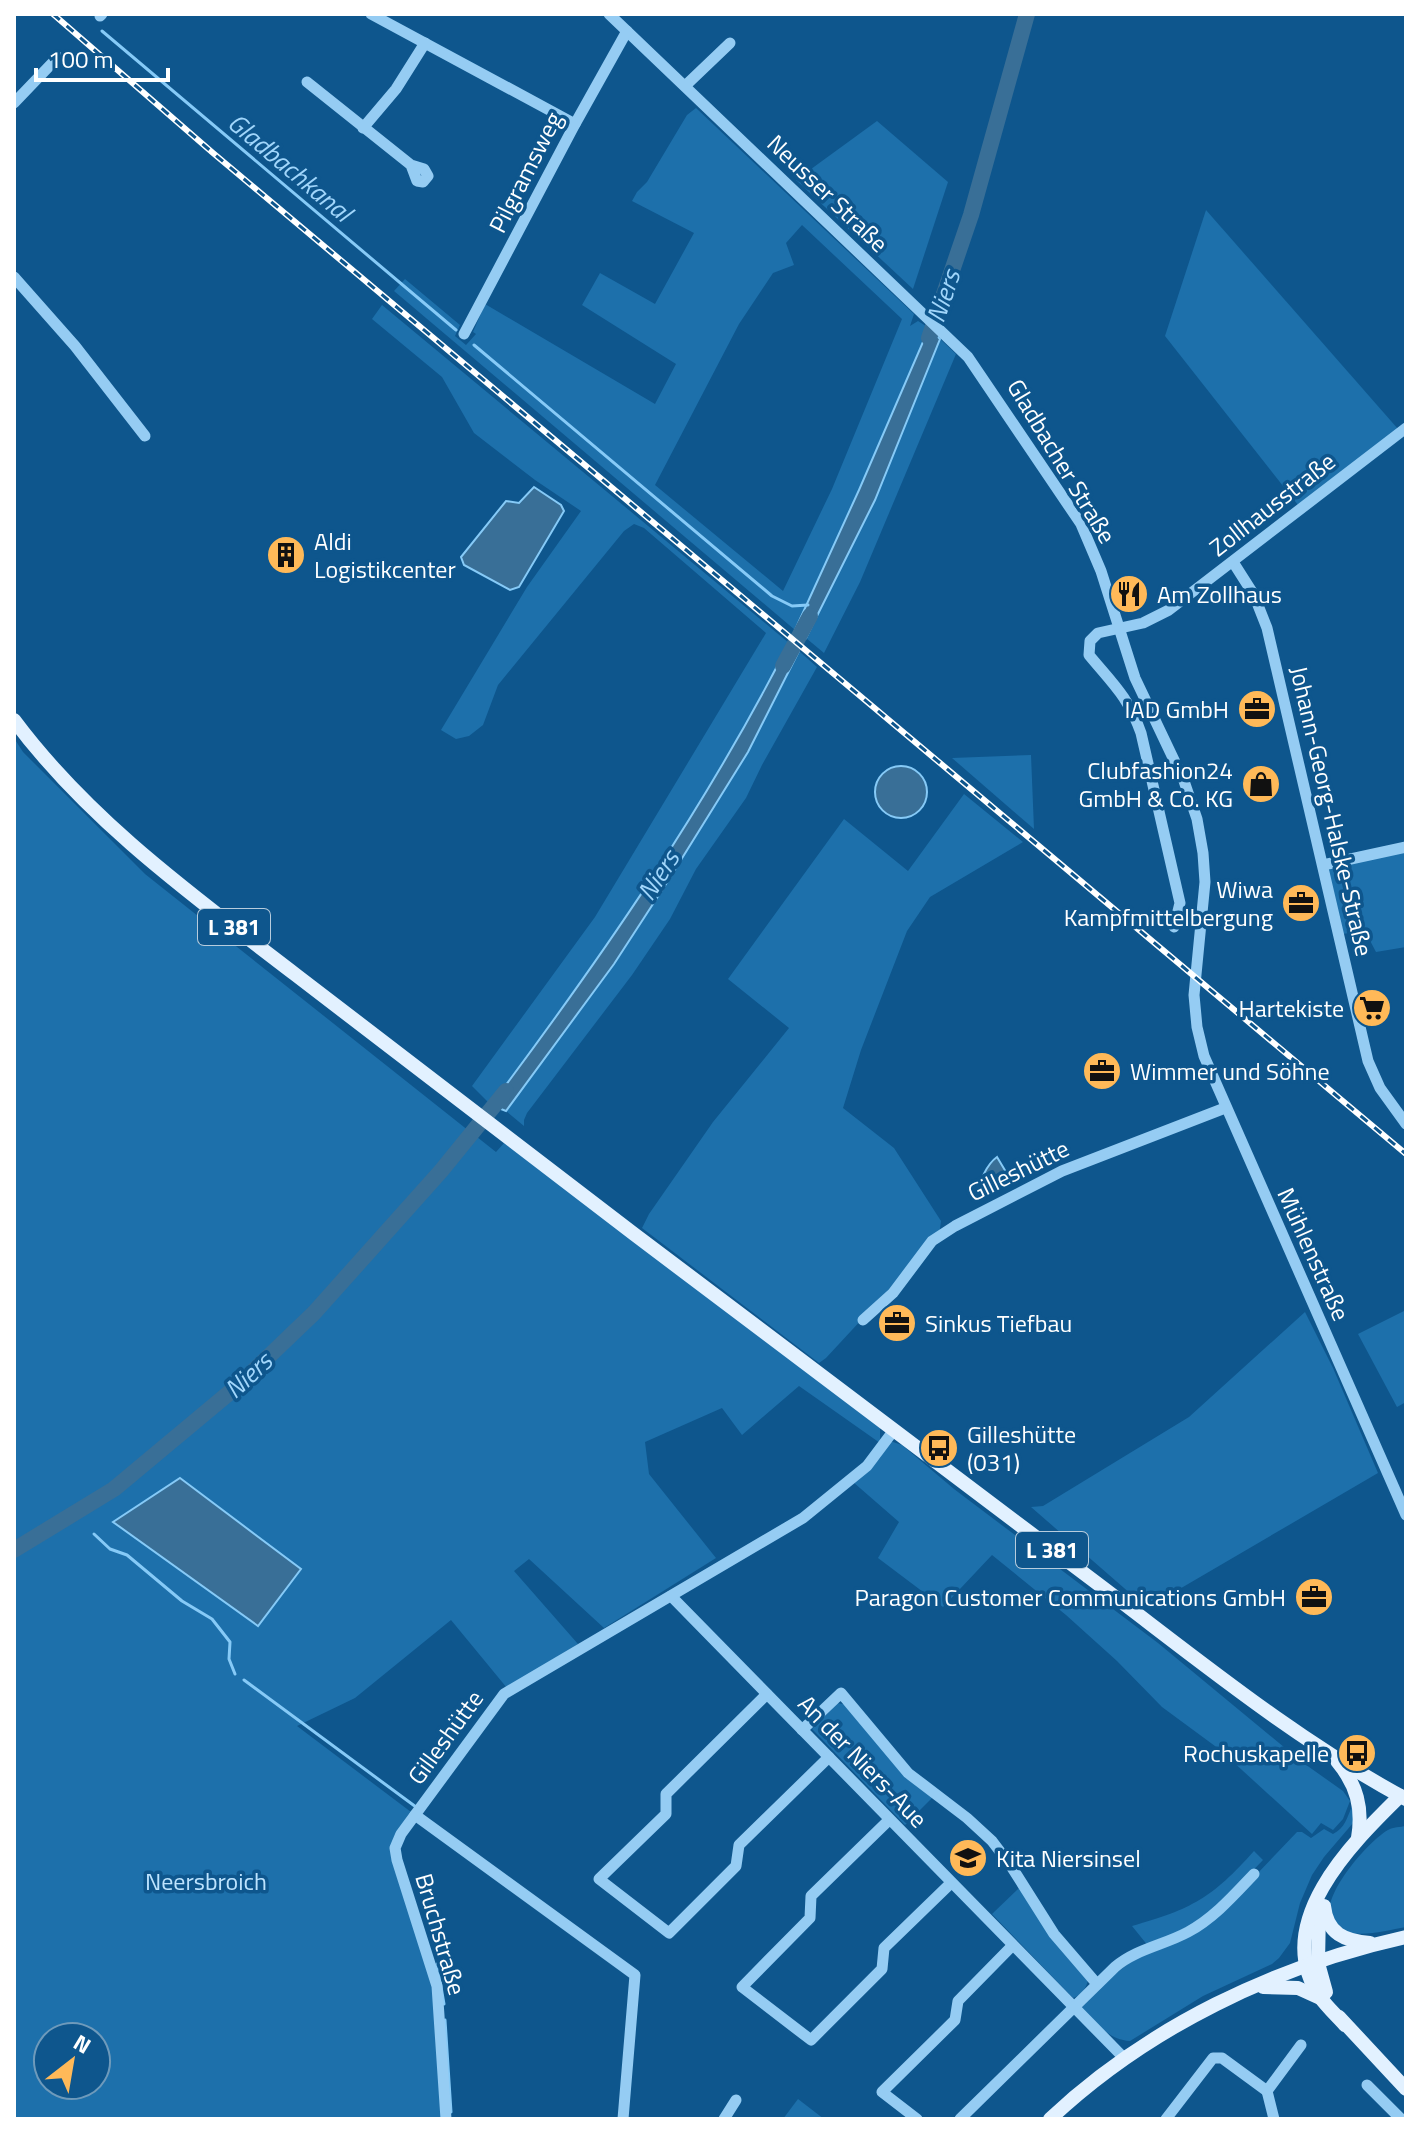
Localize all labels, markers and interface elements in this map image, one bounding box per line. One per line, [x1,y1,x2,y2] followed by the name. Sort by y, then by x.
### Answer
[36,32,168,82] scale bar
[48,41,114,77] text: 100 m
[219,103,363,233] water label: Gladbachkanal
[479,105,571,239] street label: Pilgramsweg
[759,126,897,260] street label: Neusser Straße
[916,263,971,327] water label: Niers
[999,372,1125,550] street label: Gladbacher Straße
[1201,443,1343,565] street label: Zollhausstraße
[314,523,456,587] place label: Aldi Logistikcenter
[265,534,307,576] building icon: Aldi Logistikcenter
[1108,573,1150,615] restaurant icon: Am Zollhaus
[1157,576,1282,612] place label: Am Zollhaus
[1281,663,1383,959] street label: Johann-Georg-Halske-Straße
[1236,688,1278,730] office icon: IAD GmbH
[1124,691,1229,727] place label: IAD GmbH
[1078,752,1233,816] place label: Clubfashion24 GmbH & Co. KG
[1240,763,1282,805] shop icon: Clubfashion24 GmbH & Co. KG
[627,841,690,908] water label: Niers
[1064,871,1273,935] place label: Wiwa Kampfmittelbergung
[1280,882,1322,924] office icon: Wiwa Kampfmittelbergung
[198,909,270,945] road number: L 381
[1351,987,1393,1029] supermarket icon: Hartekiste
[1238,990,1344,1026] place label: Hartekiste
[1081,1050,1123,1092] office icon: Wimmer und Söhne
[1130,1053,1330,1089] place label: Wimmer und Söhne
[961,1130,1075,1210] street label: Gilleshütte
[1269,1182,1359,1326] street label: Mühlenstraße
[876,1302,918,1344] office icon: Sinkus Tiefbau
[925,1305,1072,1341] place label: Sinkus Tiefbau
[215,1341,282,1407] water label: Niers
[967,1416,1076,1480] place label: Gilleshütte (031)
[918,1427,960,1469] bus stop icon: Gilleshütte (031)
[1016,1532,1088,1568] road number: L 381
[1293,1576,1335,1618] office icon: Paragon Customer Communications GmbH
[855,1579,1286,1615] place label: Paragon Customer Communications GmbH
[398,1682,492,1792] street label: Gilleshütte
[790,1686,936,1836] street label: An der Niers-Aue
[1336,1732,1378,1774] bus stop icon: Rochuskapelle
[1183,1735,1329,1771] place label: Rochuskapelle
[947,1837,989,1879] school or university icon: Kita Niersinsel
[996,1840,1141,1876] place label: Kita Niersinsel
[145,1863,267,1899] park label: Neersbroich
[406,1869,476,1999] street label: Bruchstraße
[32,2021,112,2101] north arrow
[67,2025,98,2062] text: N

